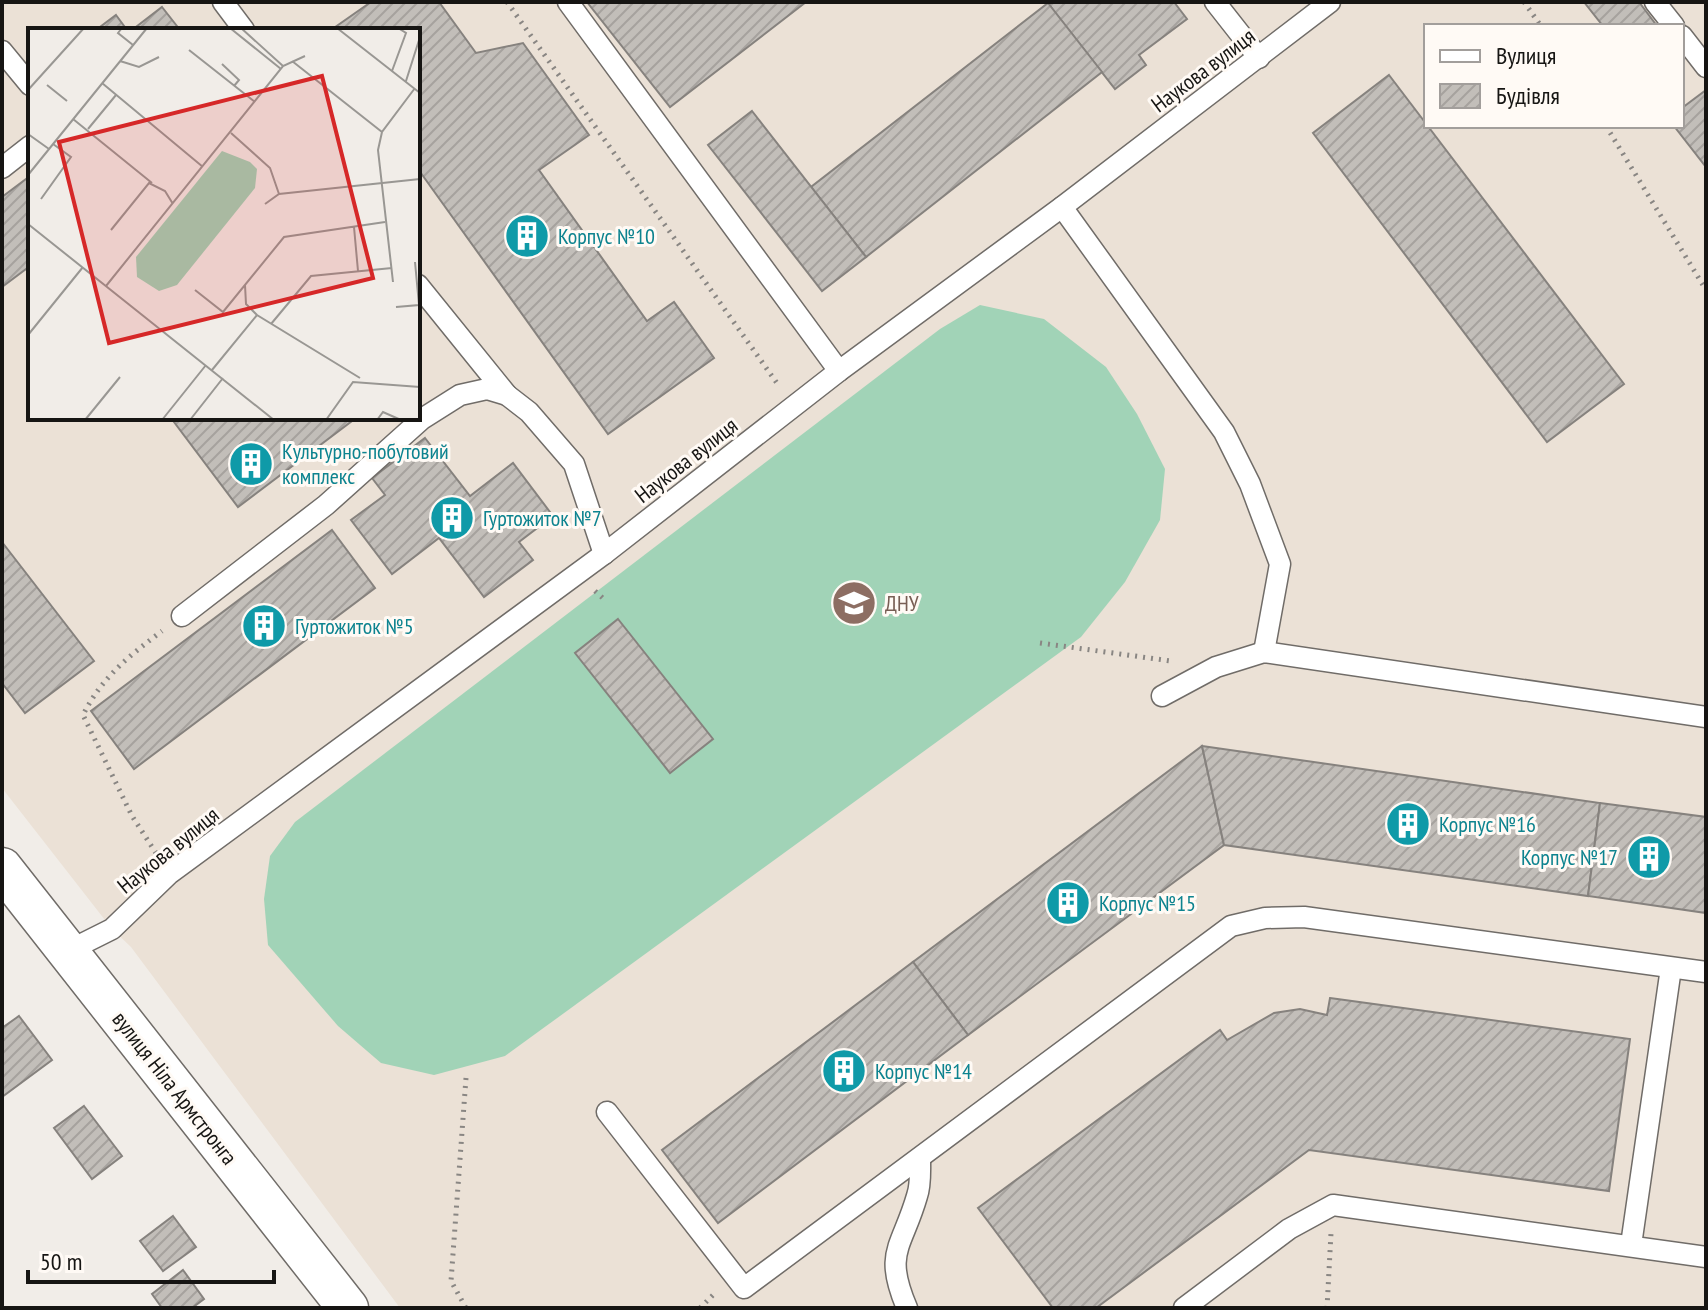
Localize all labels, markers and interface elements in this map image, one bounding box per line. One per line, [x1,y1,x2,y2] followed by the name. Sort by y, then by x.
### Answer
[1146,22,1260,118] street label: Наукова вулиця
[1424,24,1684,128] legend
[28,28,420,420] inset map
[1496,40,1556,71] text: Вулиця
[1496,80,1560,111] text: Будівля
[503,212,551,260] building icon: Корпус №10
[558,222,655,250] place label: Корпус №10
[629,411,743,509] street label: Наукова вулиця
[282,437,449,490] place label: Культурно-побутовий комплекс
[227,440,275,488] building icon: Культурно-побутовий комплекс
[428,494,476,542] building icon: Гуртожиток №7
[483,504,602,532] place label: Гуртожиток №7
[830,579,878,627] school or university icon: ДНУ
[885,589,919,617] place label: ДНУ
[240,602,288,650] building icon: Гуртожиток №5
[295,612,414,640] place label: Гуртожиток №5
[111,800,225,900] street label: Наукова вулиця
[1384,800,1432,848] building icon: Корпус №16
[1439,810,1536,838] place label: Корпус №16
[1625,833,1673,881] building icon: Корпус №17
[1521,843,1618,871] place label: Корпус №17
[1044,879,1092,927] building icon: Корпус №15
[1099,889,1196,917] place label: Корпус №15
[106,1006,244,1170] street label: вулиця Ніла Армстронга
[820,1047,868,1095] building icon: Корпус №14
[875,1057,972,1085] place label: Корпус №14
[28,1234,274,1284] scale bar
[40,1246,82,1277] text: 50 m

